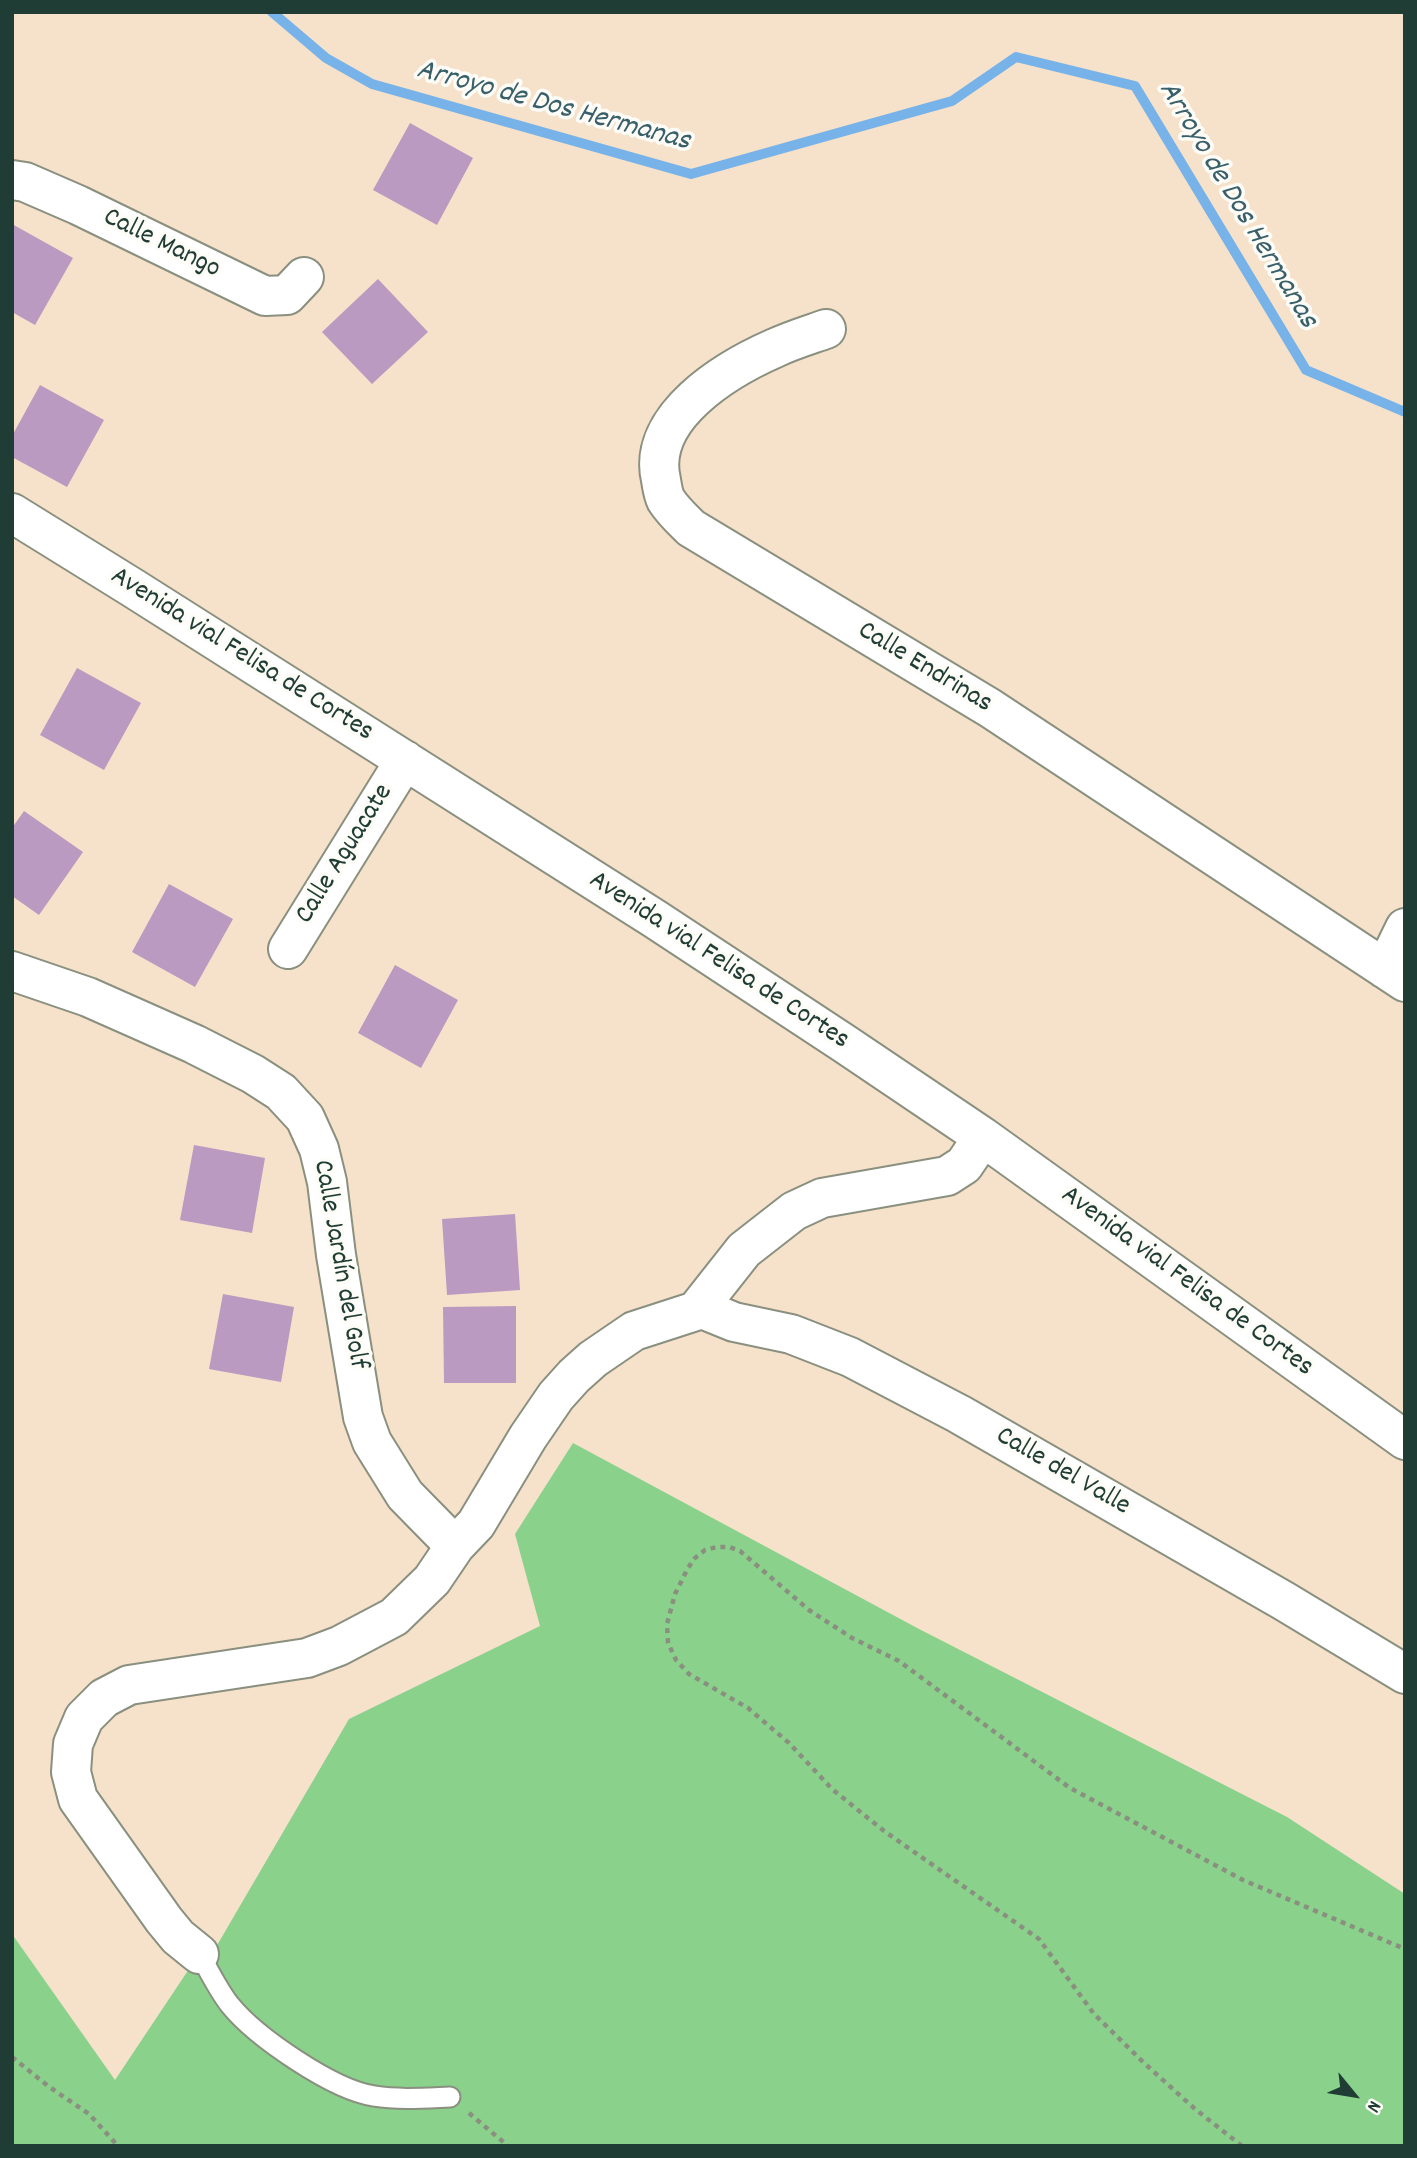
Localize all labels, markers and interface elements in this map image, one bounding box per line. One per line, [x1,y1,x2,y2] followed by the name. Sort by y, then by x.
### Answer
[412,54,694,162] water label: Arroyo de Dos Hermanas
[1148,76,1324,336] water label: Arroyo de Dos Hermanas
[97,202,225,288] street label: Calle Mango
[103,561,379,751] street label: Avenida vial Felisa de Cortes
[851,616,997,722] street label: Calle Endrinas
[290,779,402,931] street label: Calle Aguacate
[581,865,855,1059] street label: Avenida vial Felisa de Cortes
[303,1158,373,1372] street label: Calle Jardín del Golf
[1053,1180,1319,1386] street label: Avenida vial Felisa de Cortes
[989,1421,1135,1525] street label: Calle del Valle
[1319,2060,1389,2130] north arrow
[1359,2095,1387,2117] text: N

